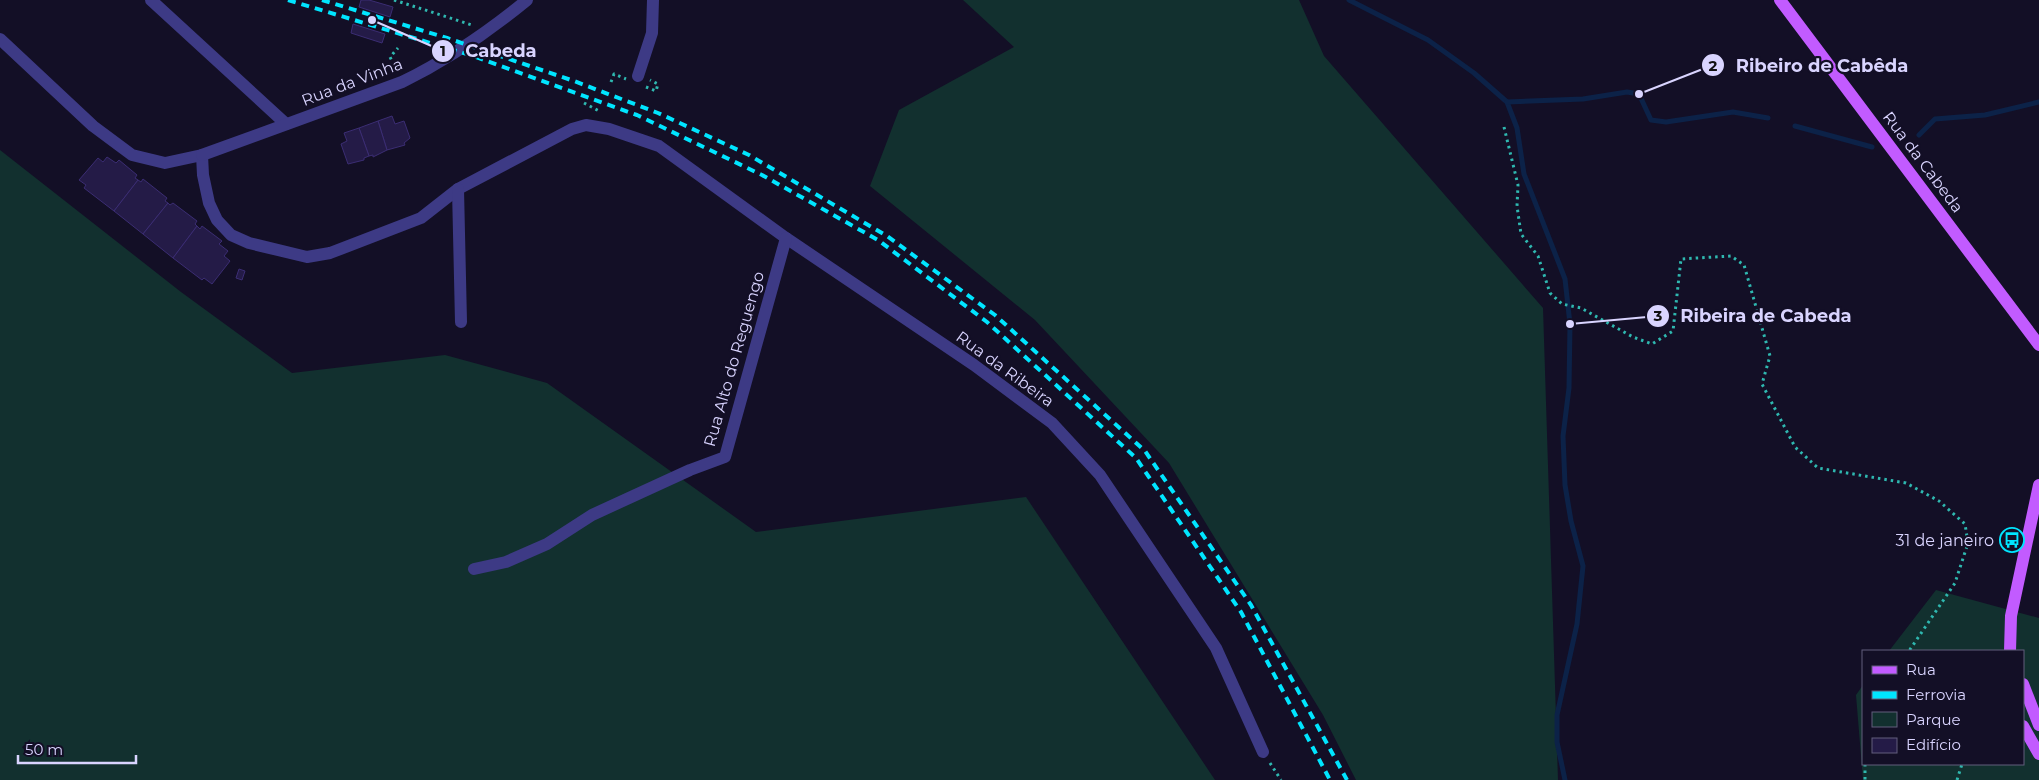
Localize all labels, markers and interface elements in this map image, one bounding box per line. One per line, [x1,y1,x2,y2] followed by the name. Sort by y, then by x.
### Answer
[431,34,547,67] callout: Cabeda
[465,40,537,62] text: Cabeda
[440,41,446,60] text: 1
[1701,49,1919,82] callout: Ribeiro de Cabêda
[299,54,405,110] street label: Rua da Vinha
[1736,55,1908,77] text: Ribeiro de Cabêda
[1709,56,1718,75] text: 2
[1879,108,1967,216] street label: Rua da Cabeda
[700,269,768,449] street label: Rua Alto do Reguengo
[1645,299,1862,332] callout: Ribeira de Cabeda
[1680,305,1852,327] text: Ribeira de Cabeda
[1653,306,1663,325] text: 3
[952,327,1058,411] street label: Rua da Ribeira
[1999,527,2025,553] bus stop icon: 31 de janeiro
[1895,531,1994,550] place label: 31 de janeiro
[1862,650,2024,765] legend
[1906,660,1936,679] text: Rua
[1906,685,1966,704] text: Ferrovia
[1906,710,1961,729] text: Parque
[18,732,135,764] scale bar
[1906,735,1961,754] text: Edifício
[25,740,63,759] text: 50 m

